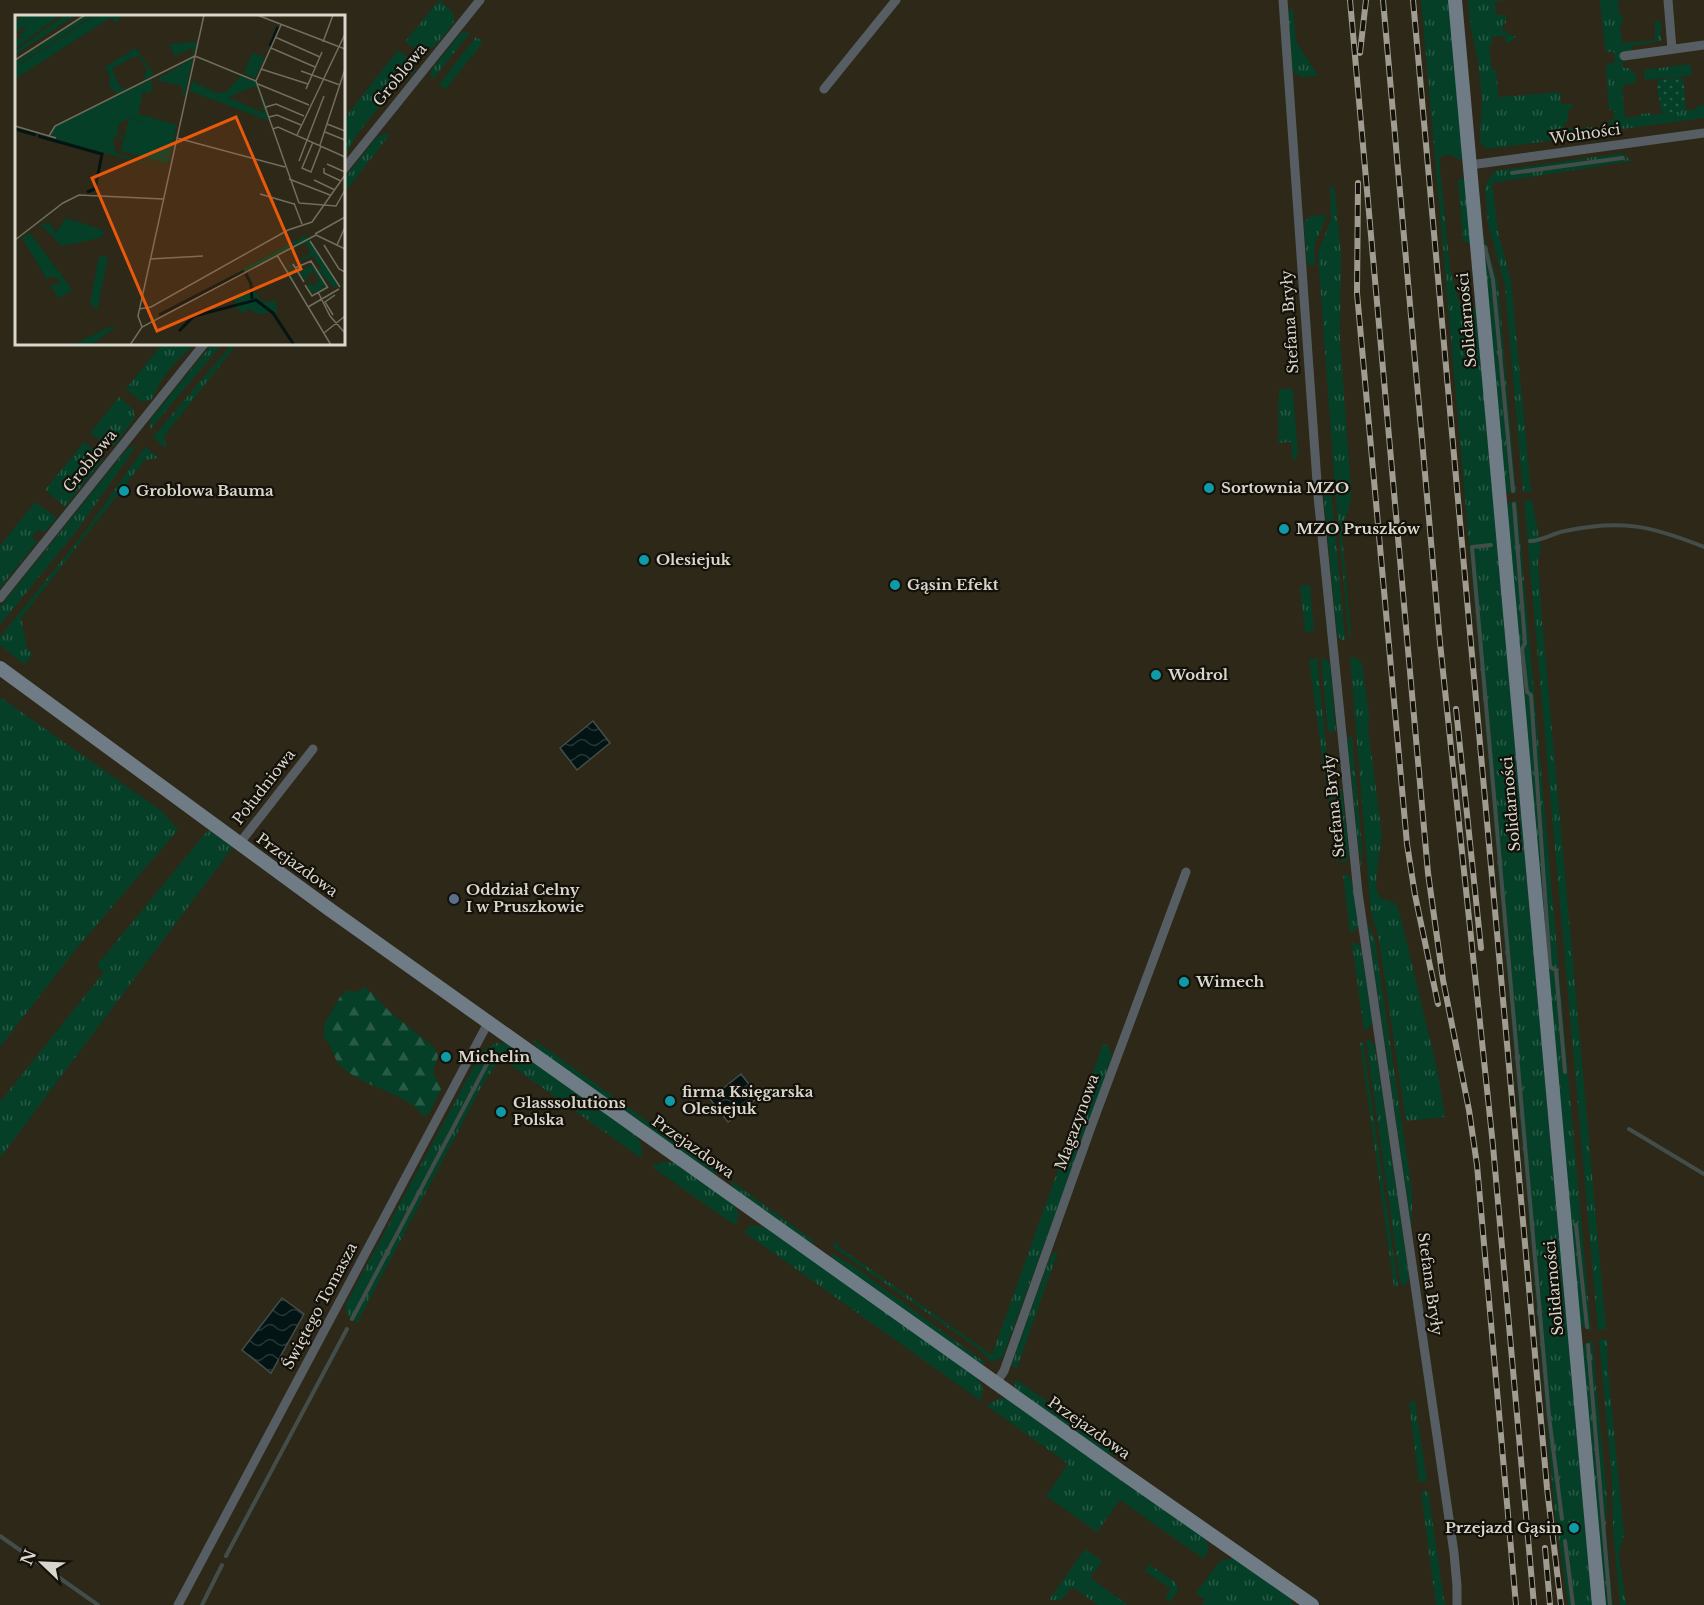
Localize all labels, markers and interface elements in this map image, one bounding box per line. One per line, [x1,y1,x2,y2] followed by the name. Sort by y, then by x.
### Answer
[15,15,345,345] inset map
[369,39,431,110] street label: Groblowa
[1547,119,1622,148] street label: Wolności
[1276,269,1303,374] street label: Stefana Bryły
[1453,272,1480,368] street label: Solidarności
[59,425,121,496] street label: Groblowa
[1221,478,1349,497] place label: Sortownia MZO
[136,481,274,500] place label: Groblowa Bauma
[1202,481,1216,495] marker: Sortownia MZO
[117,484,131,498] marker: Groblowa Bauma
[1296,519,1421,538] place label: MZO Pruszków
[1277,522,1291,536] marker: MZO Pruszków
[656,550,732,569] place label: Olesiejuk
[637,553,651,567] marker: Olesiejuk
[907,575,999,594] place label: Gąsin Efekt
[888,578,902,592] marker: Gąsin Efekt
[1167,665,1229,684] place label: Wodrol
[1149,668,1163,682] marker: Wodrol
[228,745,299,828] street label: Południowa
[1319,753,1348,859] street label: Stefana Bryły
[1497,756,1524,852] street label: Solidarności
[253,829,342,901] street label: Przejazdowa
[466,880,584,916] place label: Oddział Celny I w Pruszkowie
[447,892,461,906] marker: Oddział Celny I w Pruszkowie
[1195,972,1264,991] place label: Wimech
[1177,975,1191,989] marker: Wimech
[458,1047,530,1066] place label: Michelin
[439,1050,453,1064] marker: Michelin
[1050,1071,1103,1172] street label: Magazynowa
[682,1082,814,1118] place label: firma Księgarska Olesiejuk
[513,1093,626,1129] place label: Glasssolutions Polska
[663,1094,677,1108] marker: firma Księgarska Olesiejuk
[494,1105,508,1119] marker: Glasssolutions Polska
[648,1111,739,1182] street label: Przejazdowa
[1414,1231,1447,1337] street label: Stefana Bryły
[278,1239,361,1372] street label: Świętego Tomasza
[1540,1240,1567,1336] street label: Solidarności
[1044,1392,1135,1463] street label: Przejazdowa
[1445,1518,1562,1537] place label: Przejazd Gąsin
[1567,1521,1581,1535] marker: Przejazd Gąsin
[12,1533,72,1593] north arrow
[16,1546,40,1568] text: N

